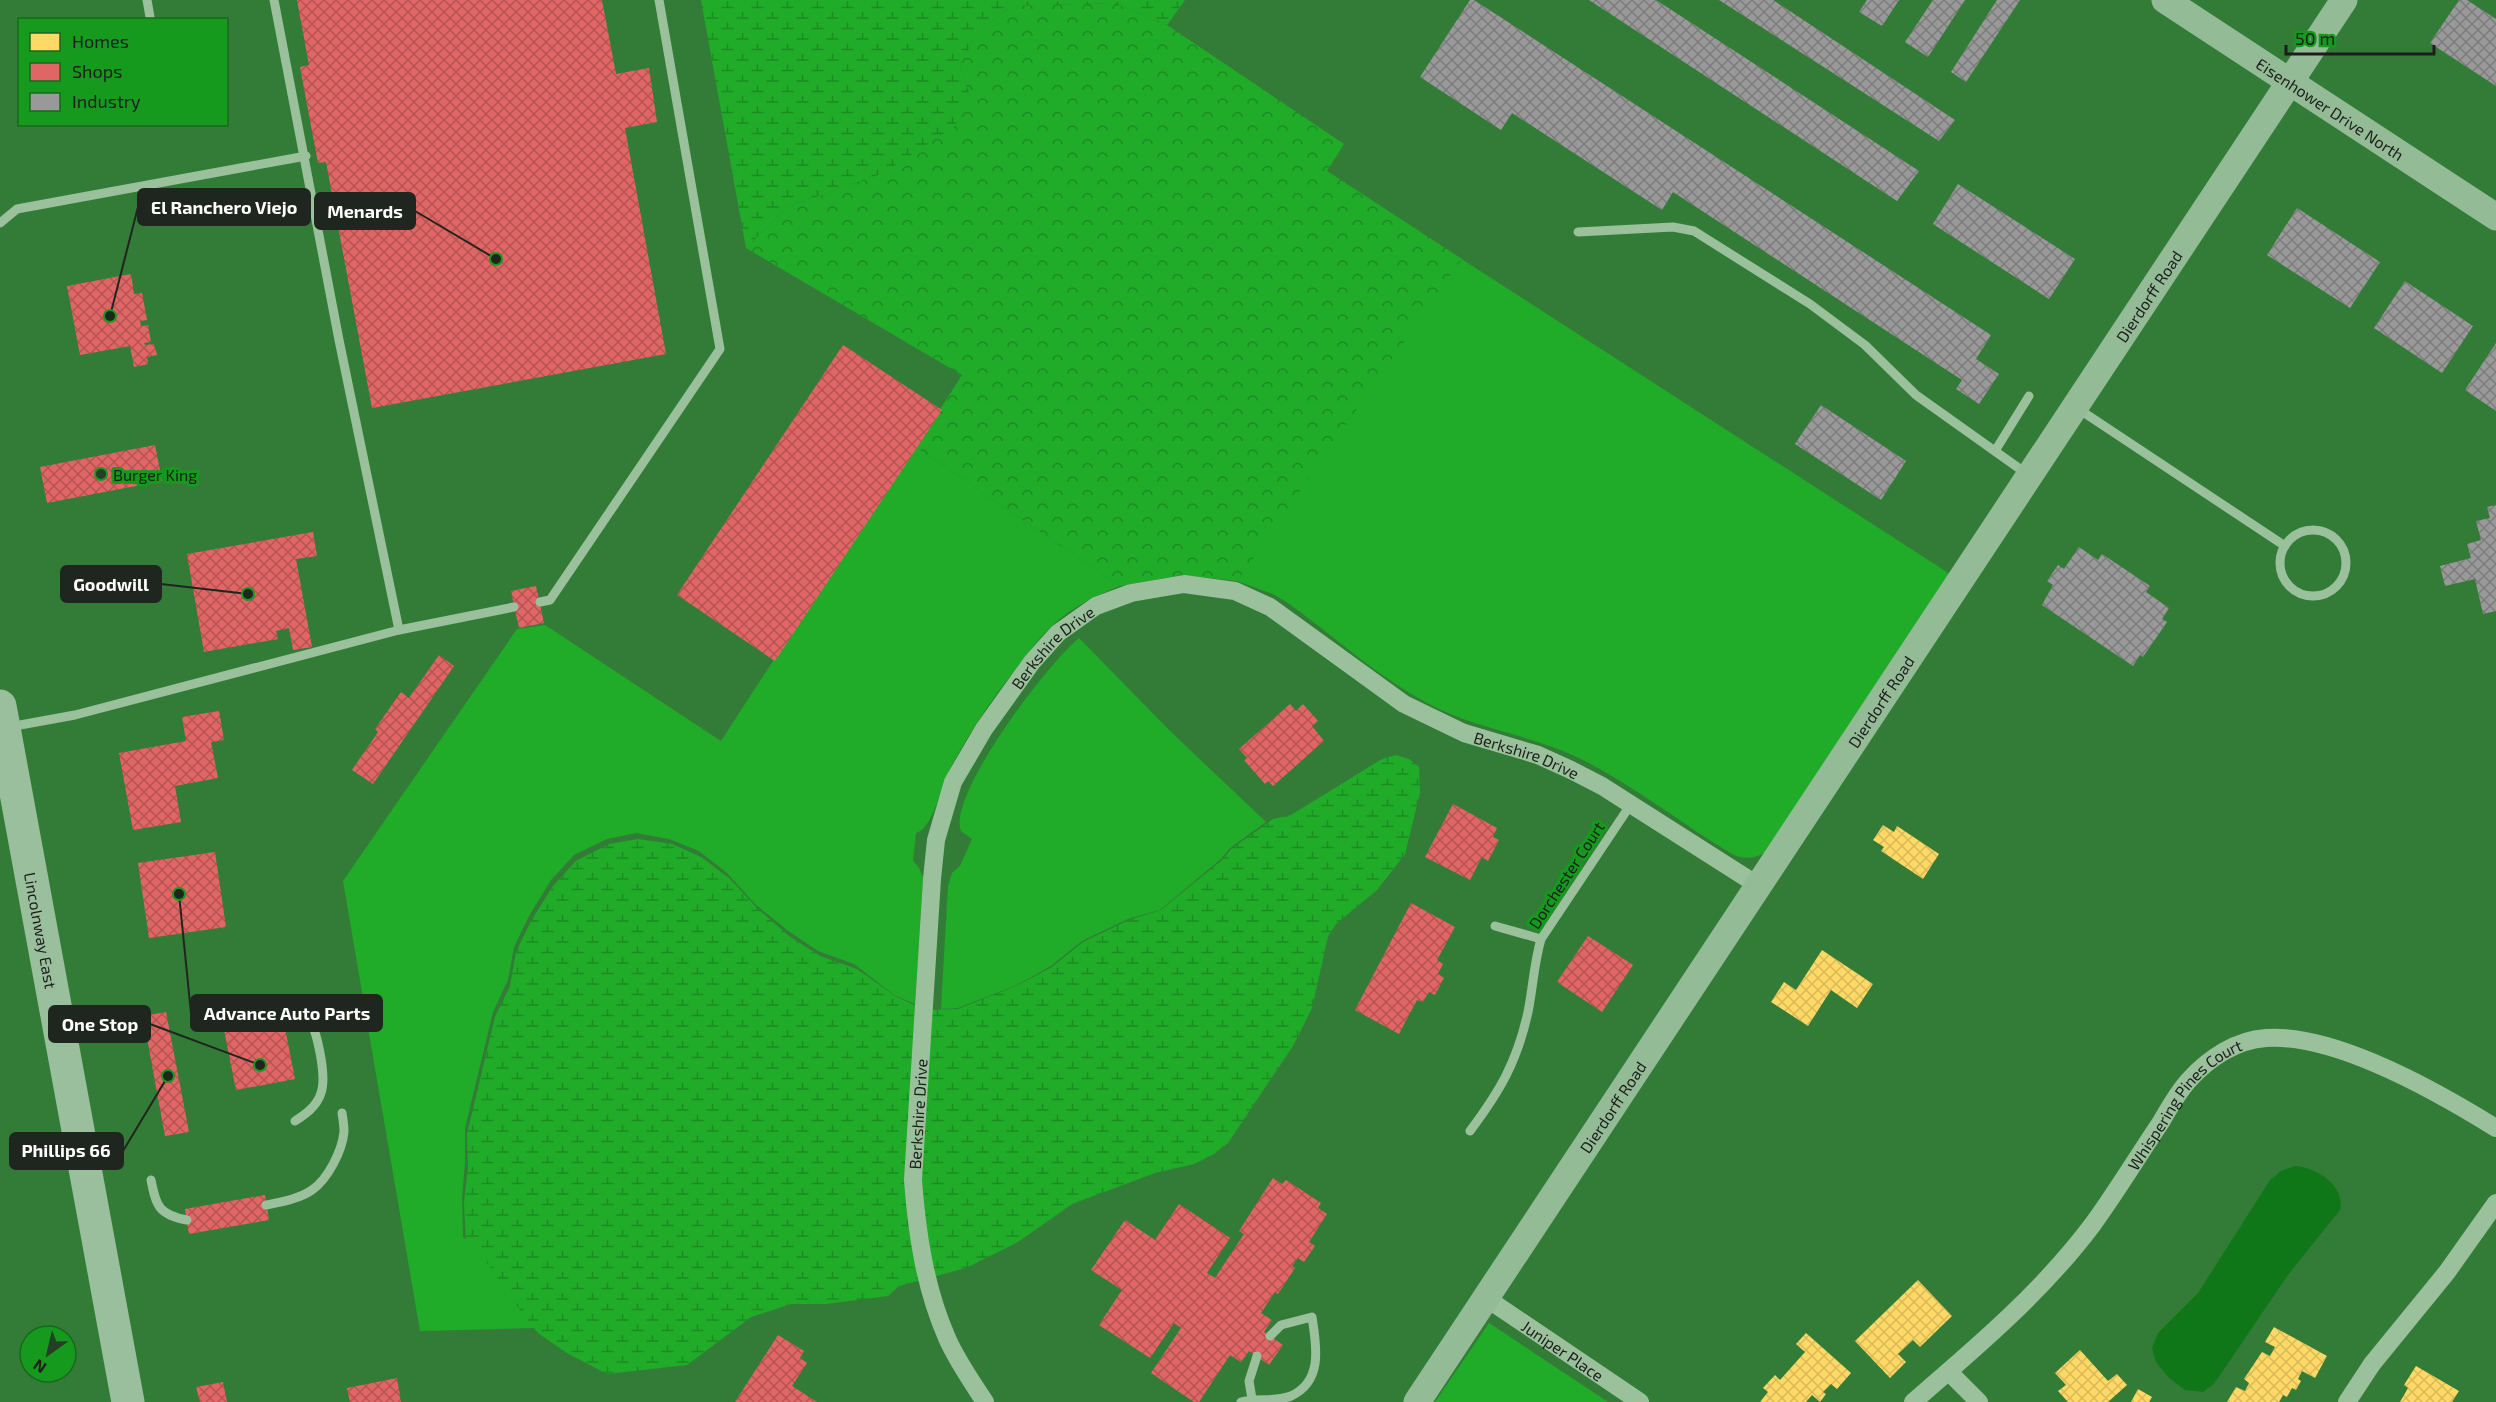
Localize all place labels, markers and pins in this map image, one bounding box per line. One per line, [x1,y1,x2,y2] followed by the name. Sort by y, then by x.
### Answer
[138,189,310,225] callout: El Ranchero Viejo
[315,193,415,229] callout: Menards
[113,465,197,484] place label: Burger King
[94,467,108,481] marker: Burger King
[61,566,161,602] callout: Goodwill
[191,995,382,1031] callout: Advance Auto Parts
[49,1006,150,1042] callout: One Stop
[10,1133,123,1169] callout: Phillips 66

